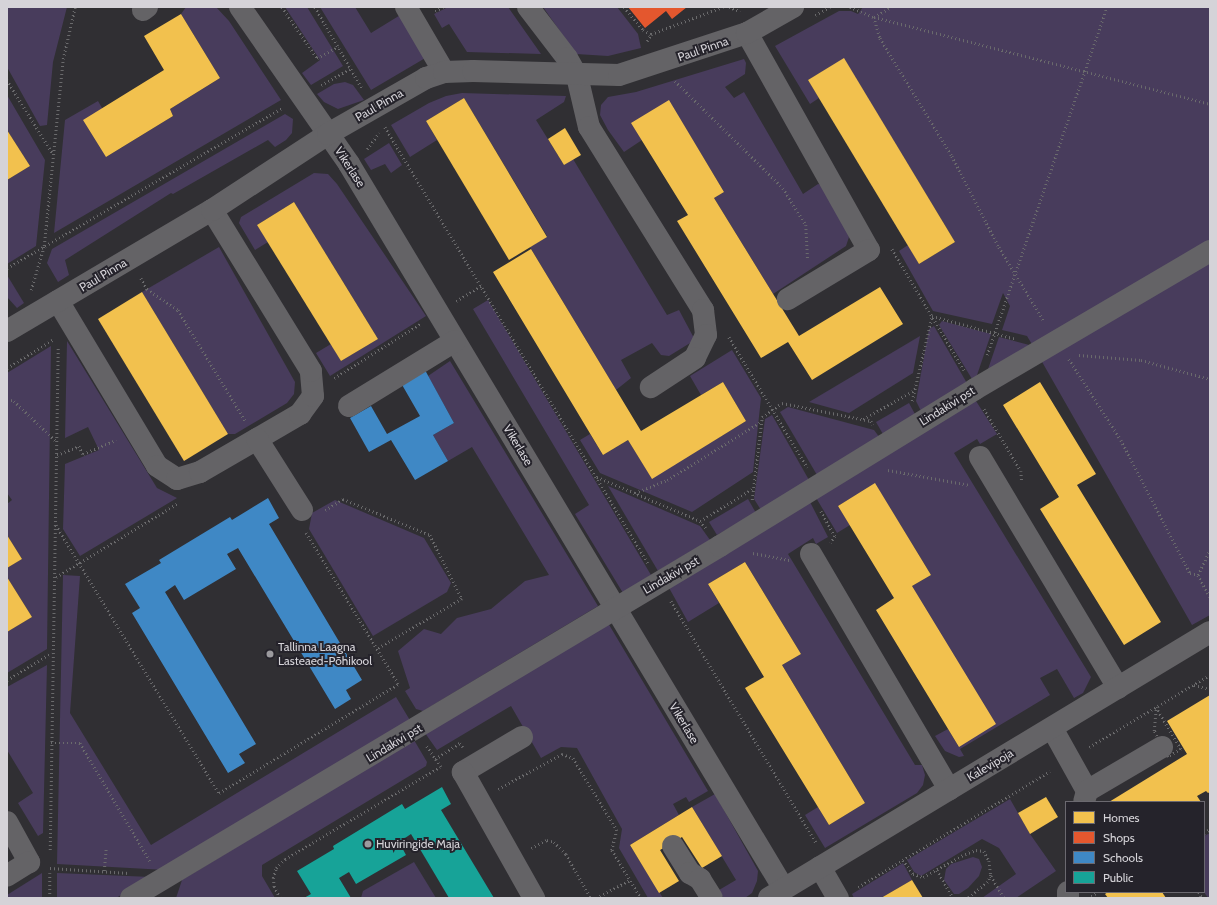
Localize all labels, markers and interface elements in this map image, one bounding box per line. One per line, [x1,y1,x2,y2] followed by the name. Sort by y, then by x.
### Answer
[676,34,730,64] street label: Paul Pinna
[353,86,405,124] street label: Paul Pinna
[332,144,368,190] street label: Vikerlase
[77,255,129,295] street label: Paul Pinna
[917,383,977,429] street label: Lindakivi pst
[500,422,536,468] street label: Vikerlase
[640,553,702,597] street label: Lindakivi pst
[278,640,372,668] place label: Tallinna Laagna Lasteaed-Põhikool
[265,649,275,659] marker: Tallinna Laagna Lasteaed-Põhikool
[666,700,702,746] street label: Vikerlase
[364,721,424,765] street label: Lindakivi pst
[964,746,1016,784] street label: Kalevipoja
[1065,801,1205,893] legend
[1103,810,1140,825] text: Homes
[1103,830,1135,845] text: Shops
[376,837,460,851] place label: Huviringide Maja
[363,839,373,849] marker: Huviringide Maja
[1103,850,1143,865] text: Schools
[1103,870,1134,885] text: Public

